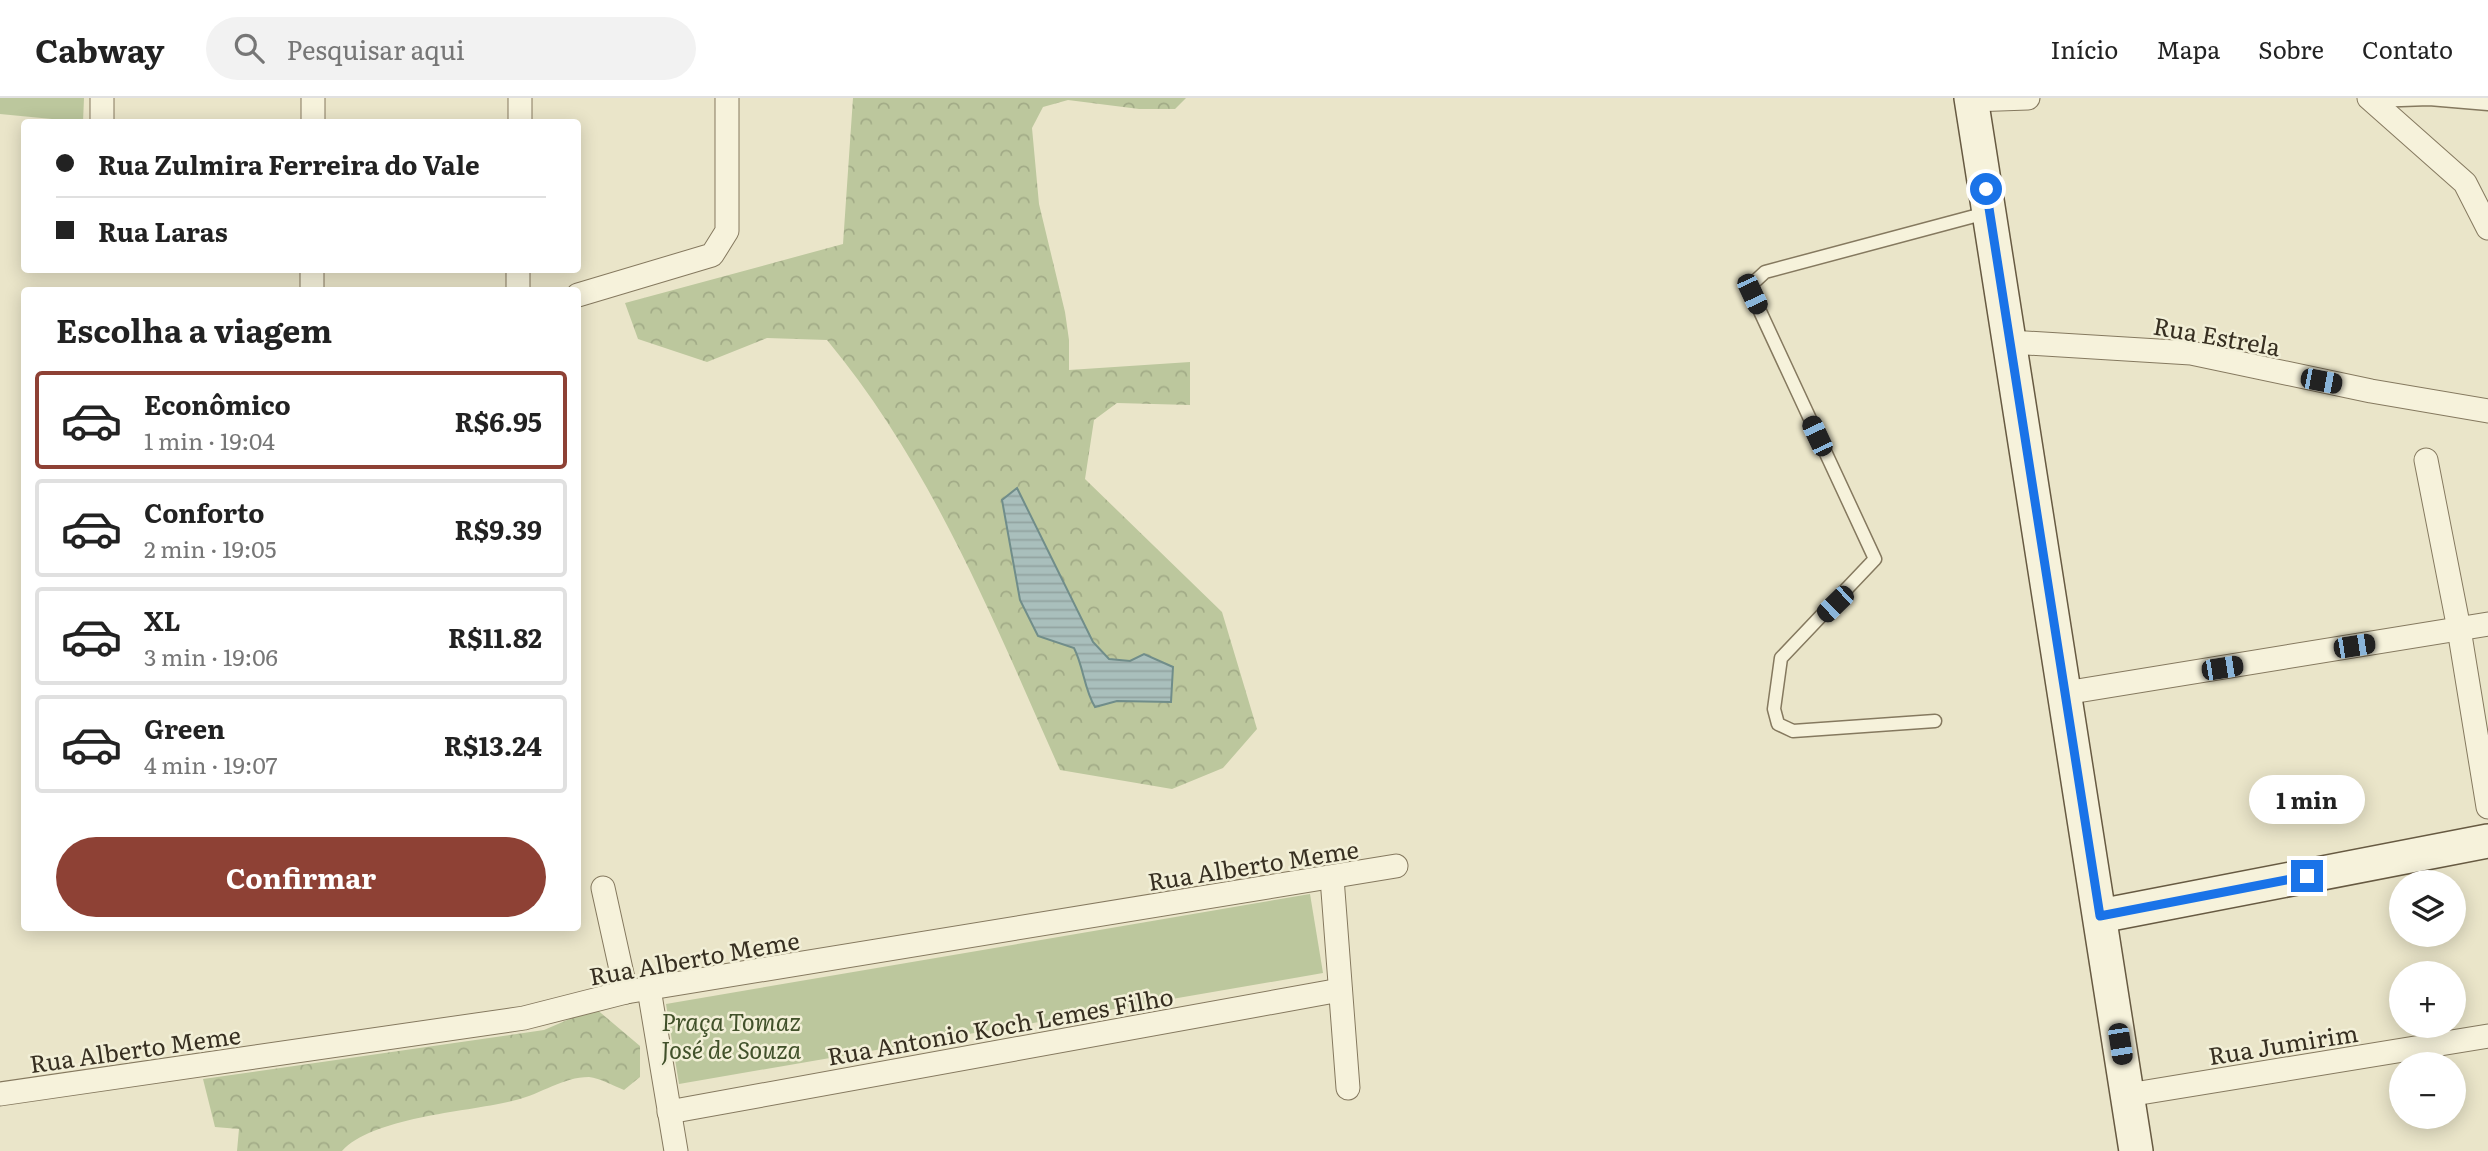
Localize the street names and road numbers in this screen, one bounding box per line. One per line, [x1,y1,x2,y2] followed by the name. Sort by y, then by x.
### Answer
[2151,307,2283,363] street label: Rua Estrela
[1145,830,1361,898] street label: Rua Alberto Meme
[586,921,802,993] street label: Rua Alberto Meme
[824,977,1176,1073] street label: Rua Antonio Koch Lemes Filho
[2206,1014,2360,1072] street label: Rua Jumirim
[27,1016,243,1080] street label: Rua Alberto Meme

